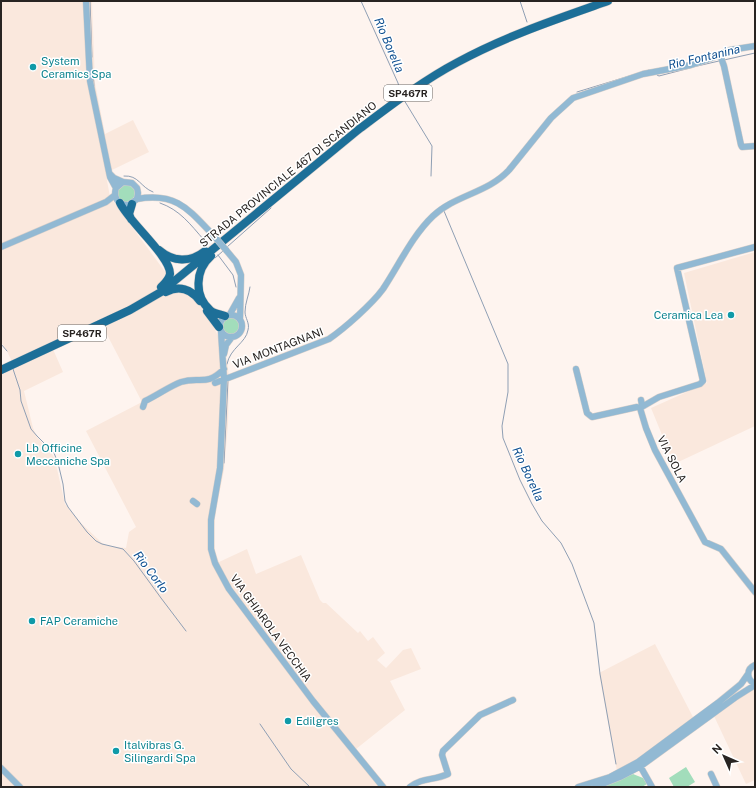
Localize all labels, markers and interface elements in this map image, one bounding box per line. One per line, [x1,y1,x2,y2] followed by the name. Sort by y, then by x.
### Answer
[371,15,407,75] water label: Rio Borella
[667,42,741,72] water label: Rio Fontanina
[41,55,111,80] place label: System Ceramics Spa
[28,62,38,72] marker: System Ceramics Spa
[384,85,432,101] road number: SP467R
[197,99,379,249] street label: STRADA PROVINCIALE 467 DI SCANDIANO
[654,309,723,321] place label: Ceramica Lea
[726,310,736,320] marker: Ceramica Lea
[58,325,106,341] road number: SP467R
[231,325,325,371] street label: VIA MONTAGNANI
[655,434,689,484] street label: VIA SOLA
[26,442,110,467] place label: Lb Officine Meccaniche Spa
[509,445,547,503] water label: Rio Borella
[13,449,23,459] marker: Lb Officine Meccaniche Spa
[131,548,172,596] water label: Rio Corlo
[228,572,314,684] street label: VIA GHIAROLA VECCHIA
[40,615,118,627] place label: FAP Ceramiche
[27,616,37,626] marker: FAP Ceramiche
[296,715,339,727] place label: Edilgres
[283,716,293,726] marker: Edilgres
[704,736,744,776] north arrow
[124,739,196,764] place label: Italvibras G. Silingardi Spa
[710,742,724,756] text: N
[111,746,121,756] marker: Italvibras G. Silingardi Spa

